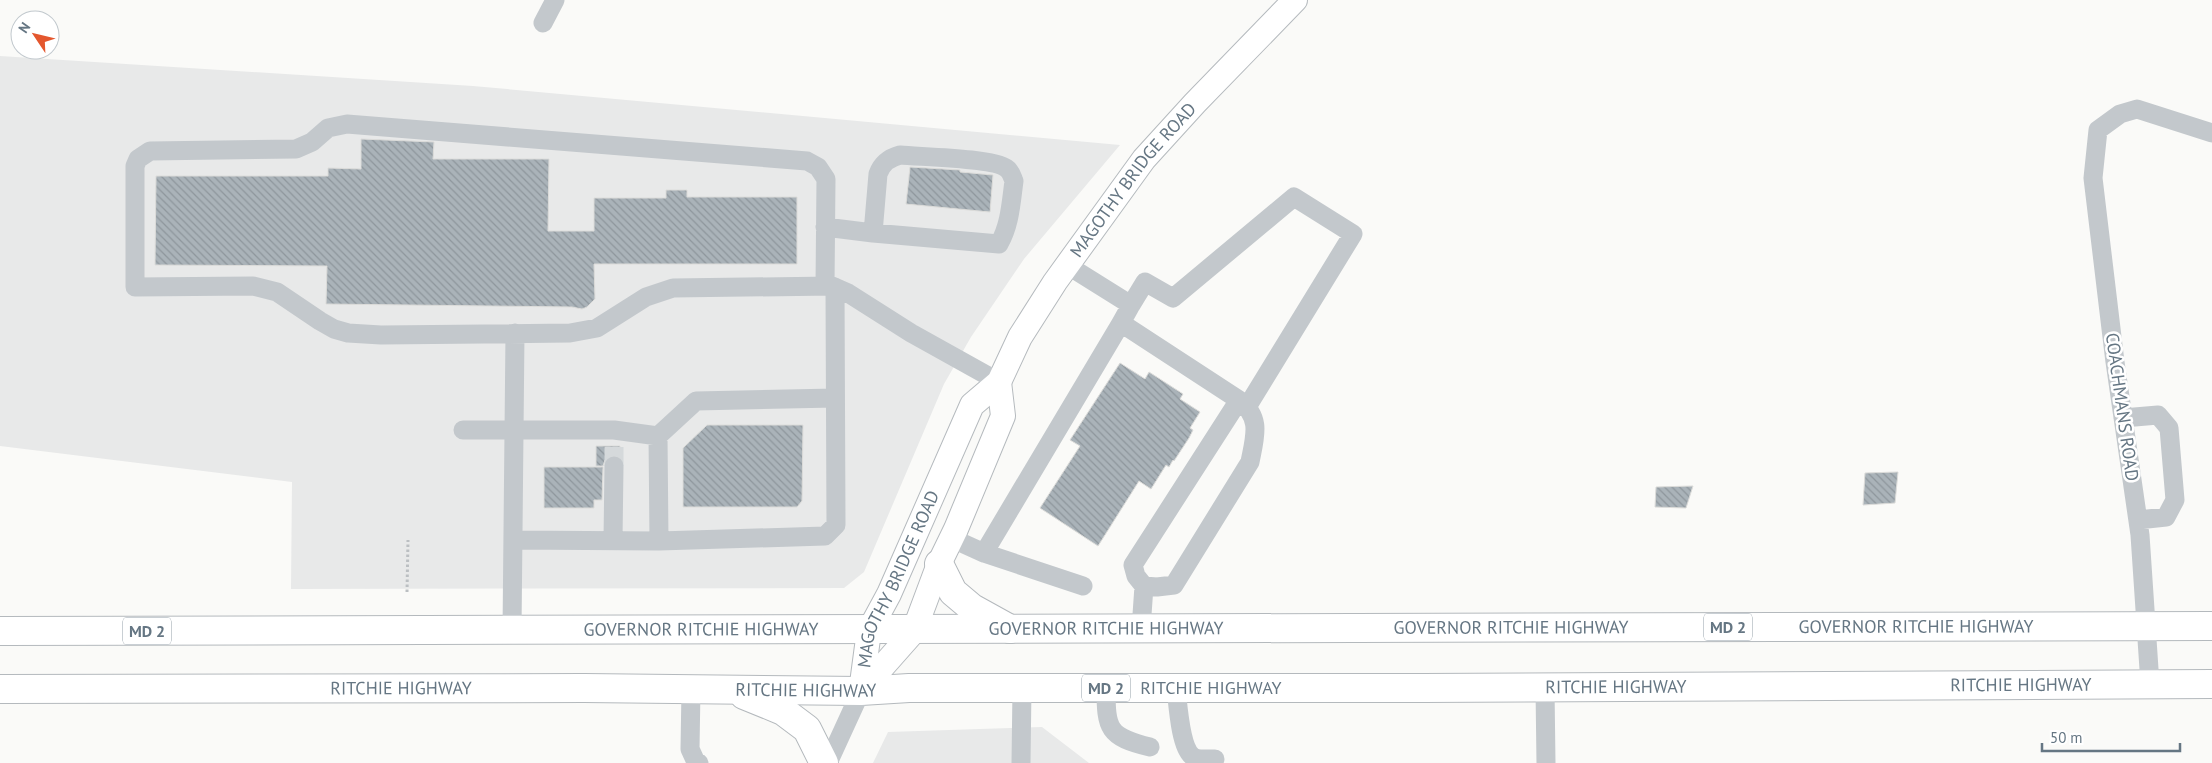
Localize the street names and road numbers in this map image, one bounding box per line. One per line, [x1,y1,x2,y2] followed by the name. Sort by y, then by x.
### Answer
[1065,97,1201,262] street label: MAGOTHY BRIDGE ROAD
[2101,331,2144,483] street label: COACHMANS ROAD
[852,487,944,669] street label: MAGOTHY BRIDGE ROAD
[1704,614,1752,640] road number: MD 2
[1798,614,2033,638] street label: GOVERNOR RITCHIE HIGHWAY
[1393,615,1628,639] street label: GOVERNOR RITCHIE HIGHWAY
[988,616,1223,640] street label: GOVERNOR RITCHIE HIGHWAY
[583,617,818,641] street label: GOVERNOR RITCHIE HIGHWAY
[123,618,171,644] road number: MD 2
[1950,673,2092,696] street label: RITCHIE HIGHWAY
[1082,674,1130,701] road number: MD 2
[1545,675,1687,698] street label: RITCHIE HIGHWAY
[330,676,472,699] street label: RITCHIE HIGHWAY
[1140,676,1282,699] street label: RITCHIE HIGHWAY
[735,678,877,702] street label: RITCHIE HIGHWAY

